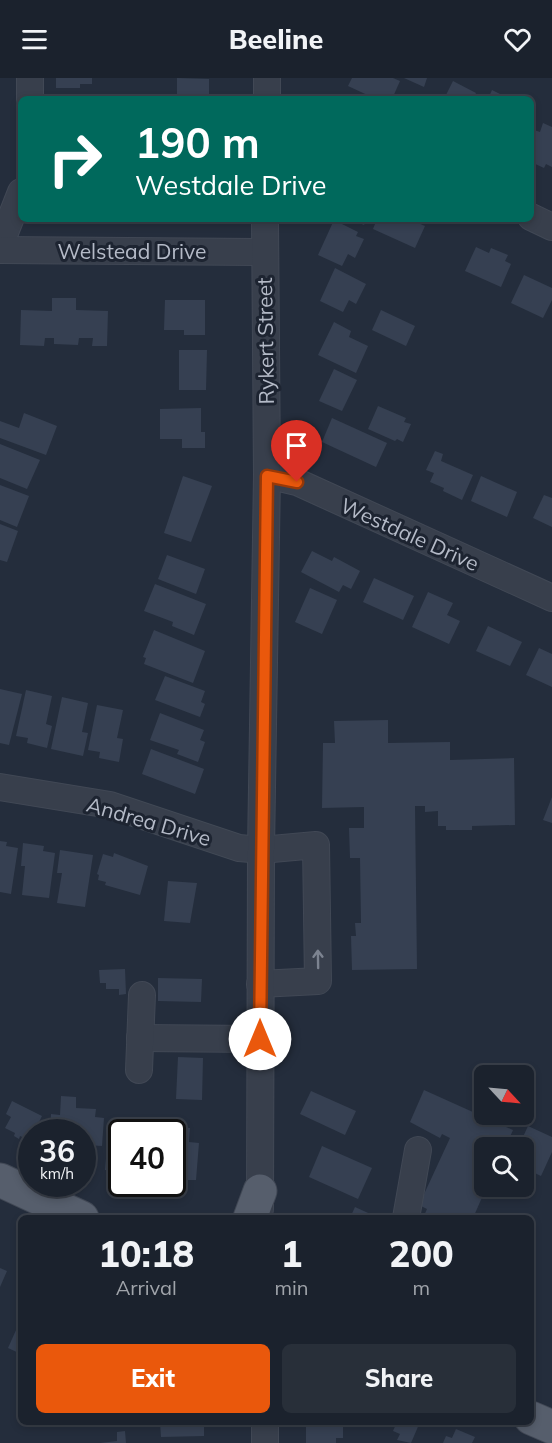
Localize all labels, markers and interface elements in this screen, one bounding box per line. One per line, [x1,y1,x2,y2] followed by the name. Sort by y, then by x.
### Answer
[229,22,323,56] text: Beeline
[18,23,51,56] icon: menu
[501,23,534,56] icon: heart
[135,116,260,169] text: 190 m
[36,120,114,198] icon: right
[135,168,326,202] text: Westdale Drive
[58,238,206,264] street label: Welstead Drive
[251,277,279,405] street label: Rykert Street
[271,420,322,482] pin
[280,429,313,462] icon: arrive
[337,492,483,576] street label: Westdale Drive
[84,791,214,851] street label: Andrea Drive
[312,950,324,970] one-way arrow
[228,1007,292,1071] position arrow
[474,1065,534,1125] north arrow
[474,1065,534,1197] map controls
[108,1119,186,1197] speed limit sign: 40
[39,1132,75,1170] text: 36
[474,1137,534,1197] button: search
[40,1164,74,1183] text: km/h
[98,1231,194,1276] text: 10:18
[281,1231,302,1276] text: 1
[389,1231,454,1276] text: 200
[116,1275,177,1300] text: Arrival
[274,1275,309,1300] text: min
[412,1275,430,1300] text: m
[36,1344,270,1413] button: Exit
[282,1344,516,1413] button: Share

